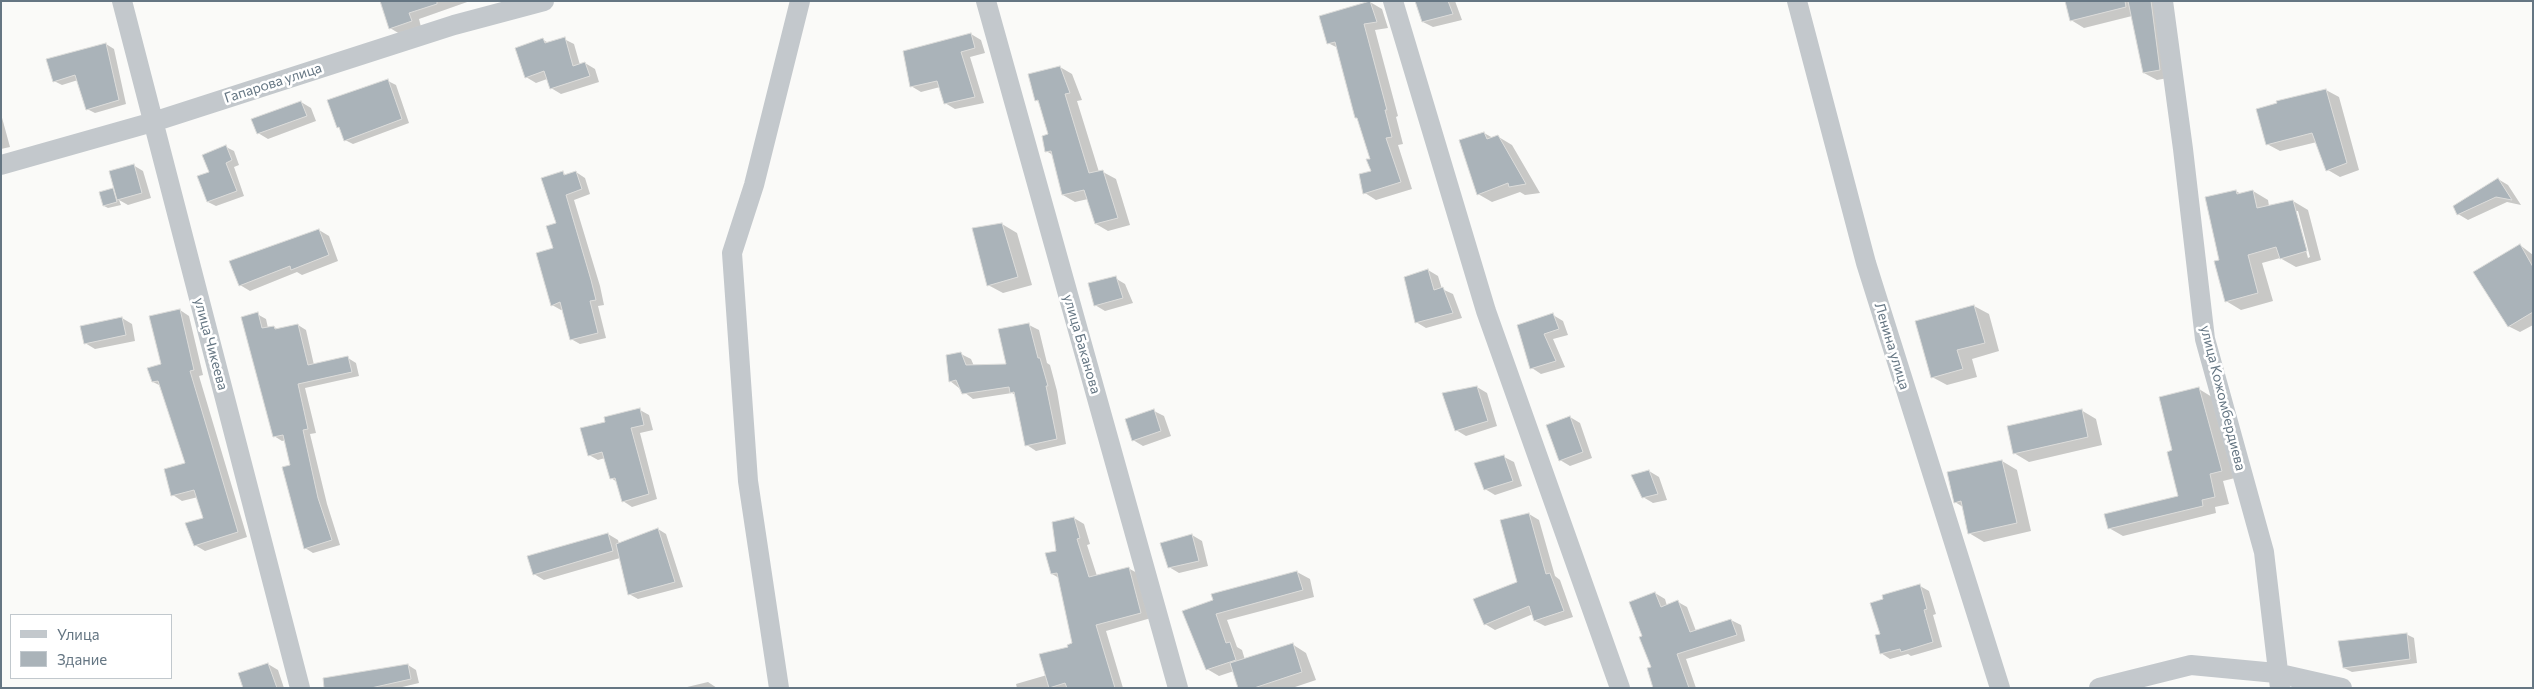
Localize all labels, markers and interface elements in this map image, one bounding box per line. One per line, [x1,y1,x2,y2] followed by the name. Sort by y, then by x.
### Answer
[222,59,324,107] street label: Гапарова улица
[1060,292,1104,396] street label: улица Баканова
[191,296,231,392] street label: улица Чикеева
[1871,300,1913,392] street label: Ленина улица
[2197,324,2249,472] street label: улица Кожомбердиева
[10,614,172,679] legend
[57,625,99,643] text: Улица
[57,650,107,668] text: Здание

